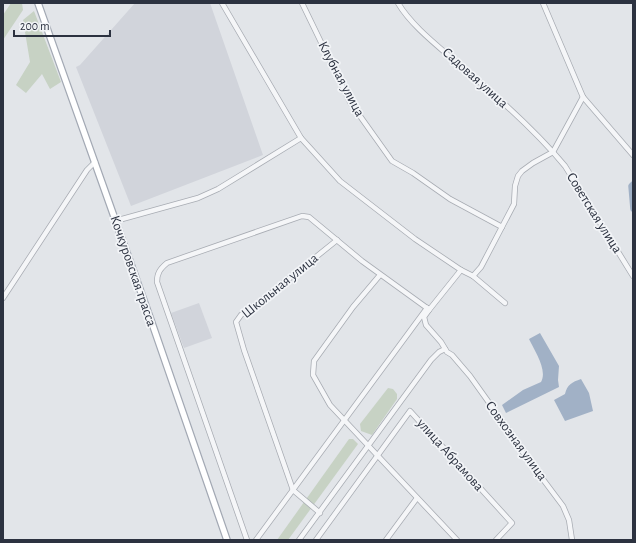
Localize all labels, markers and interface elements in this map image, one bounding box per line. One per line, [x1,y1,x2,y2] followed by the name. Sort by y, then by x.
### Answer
[14,12,110,38] scale bar
[20,20,50,32] text: 200 m
[315,39,367,120] street label: Клубная улица
[440,45,511,111] street label: Садовая улица
[564,170,625,256] street label: Советская улица
[107,214,159,329] street label: Кочкуровская трасса
[239,251,321,321] street label: Школьная улица
[482,399,550,484] street label: Совхозная улица
[413,415,486,494] street label: улица Абрамова

